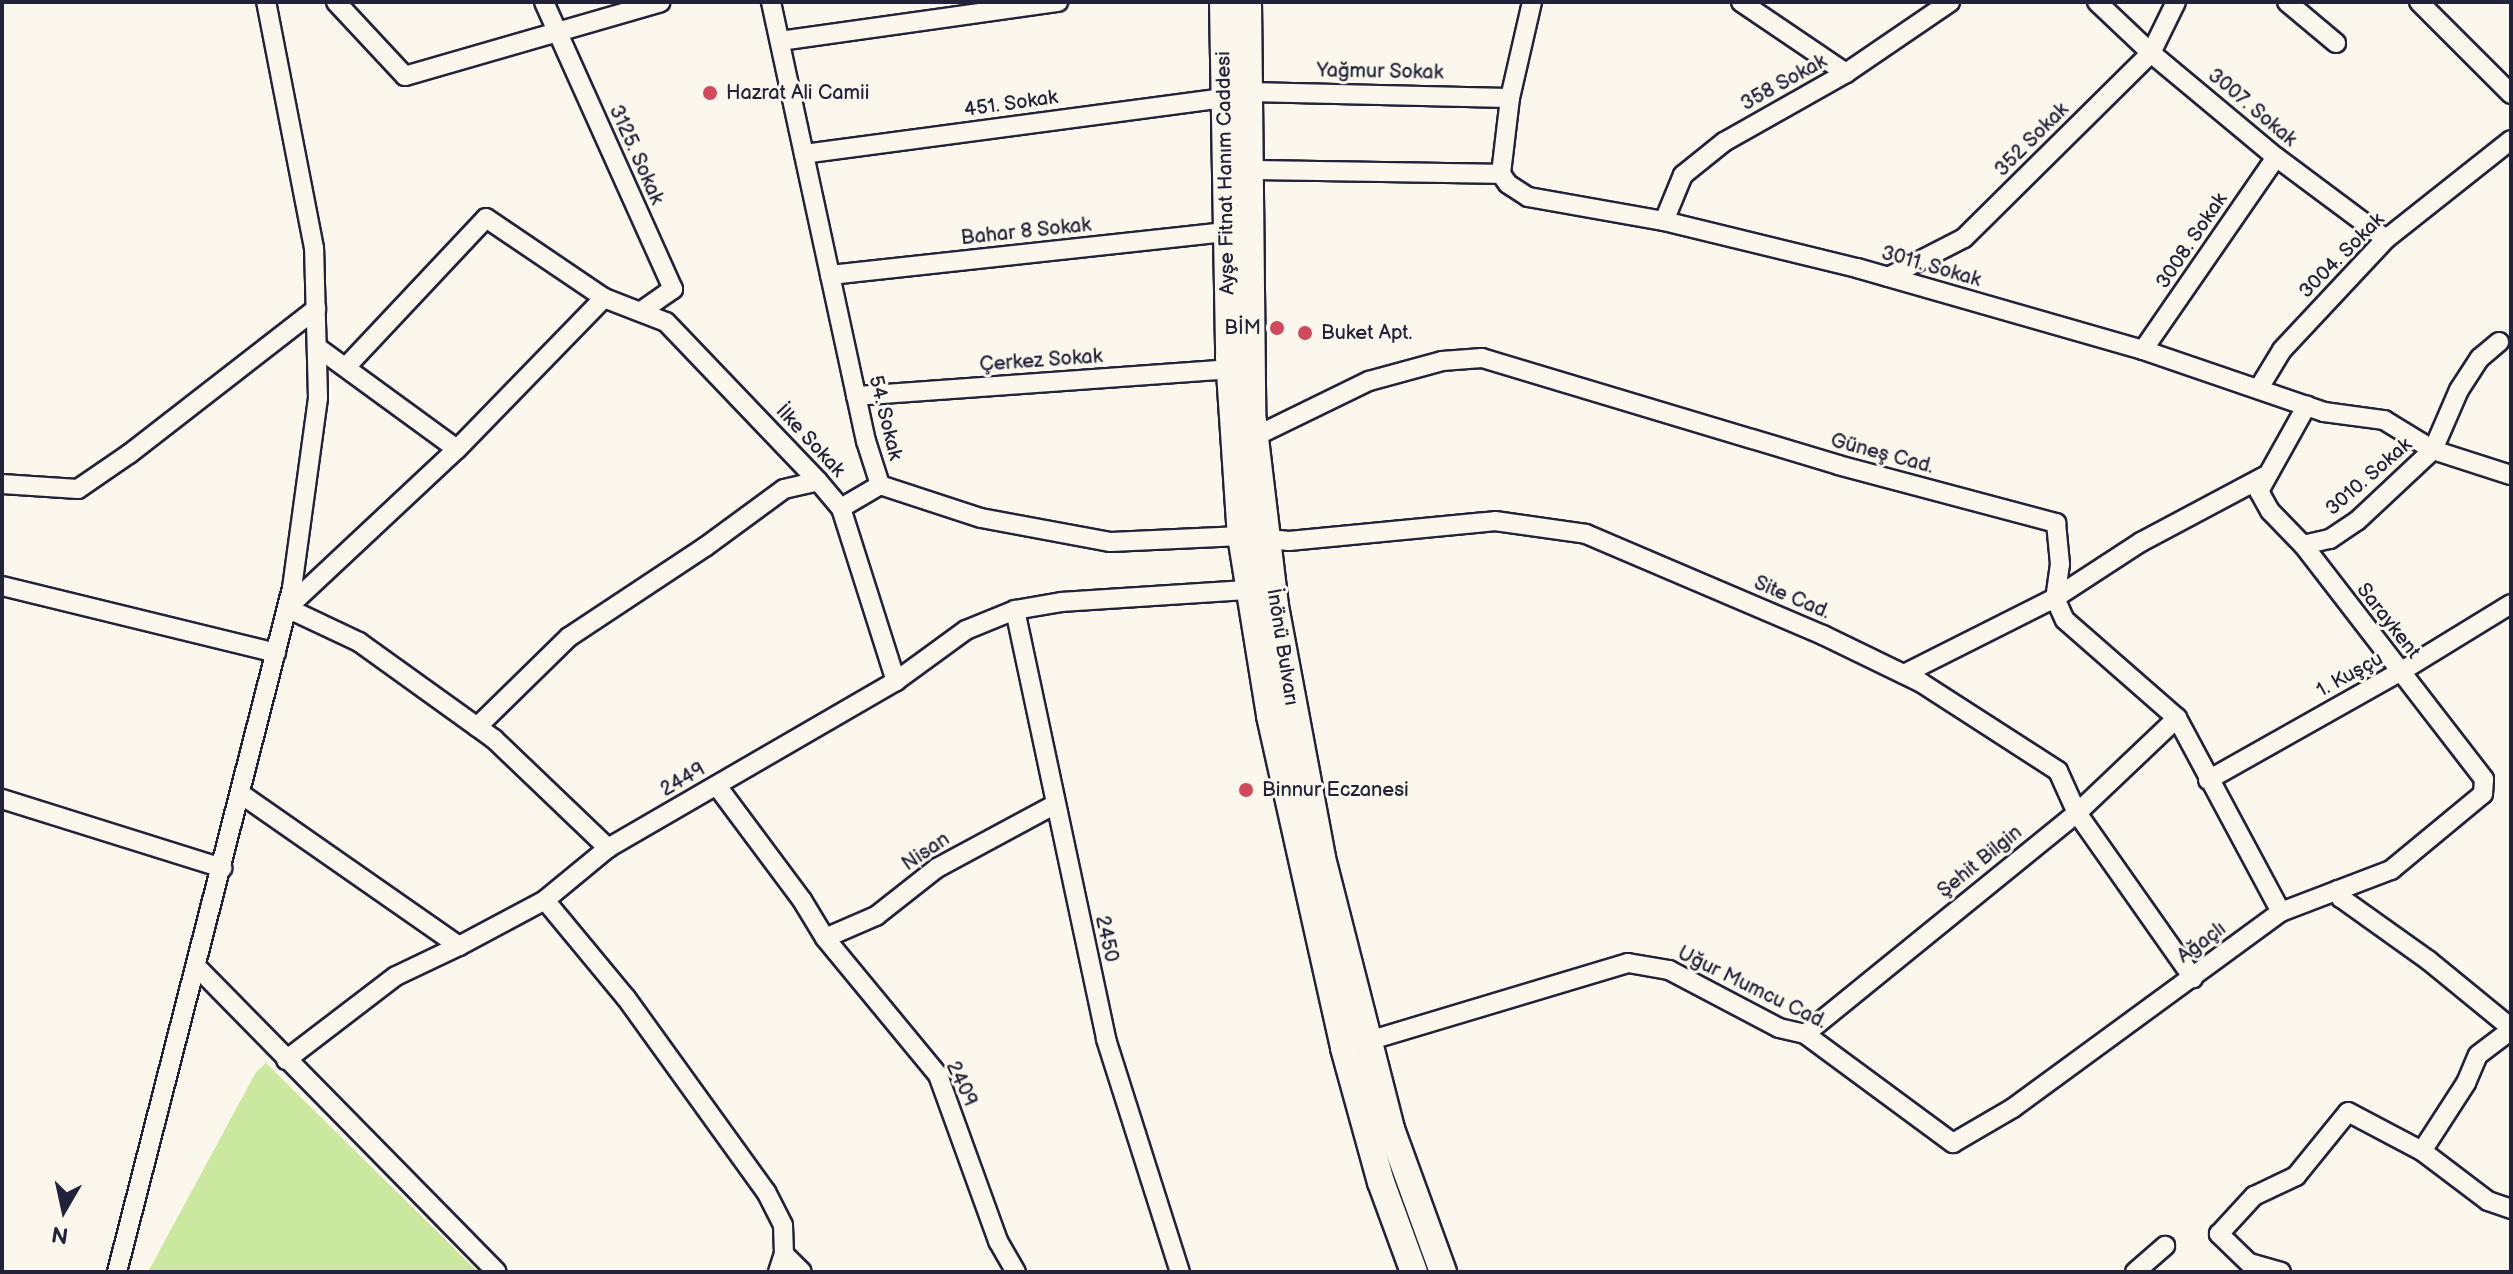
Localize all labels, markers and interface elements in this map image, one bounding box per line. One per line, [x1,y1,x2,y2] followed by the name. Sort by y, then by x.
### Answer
[1737,50,1831,116] street label: 358 Sokak
[1212,51,1240,295] street label: Ayşe Fitnat Hanım Caddesi
[1316,59,1444,85] street label: Yağmur Sokak
[2203,64,2301,152] street label: 3007. Sokak
[726,81,869,105] place label: Hazrat Ali Camii
[701,84,719,102] marker: Hazrat Ali Camii
[962,86,1060,122] street label: 451. Sokak
[1990,98,2074,182] street label: 352 Sokak
[603,101,669,209] street label: 3125. Sokak
[2151,188,2233,294] street label: 3008. Sokak
[2294,208,2390,304] street label: 3004. Sokak
[960,213,1092,251] street label: Bahar 8 Sokak
[1878,241,1984,293] street label: 3011. Sokak
[1224,316,1261,340] place label: BİM
[1268,319,1286,337] marker: BİM
[1321,321,1412,345] place label: Buket Apt.
[1296,324,1314,342] marker: Buket Apt.
[979,345,1103,377] street label: Çerkez Sokak
[863,373,907,463] street label: 54. Sokak
[770,400,850,482] street label: İlke Sokak
[1828,429,1936,479] street label: Güneş Cad.
[2321,433,2417,521] street label: 3010. Sokak
[1750,571,1834,625] street label: Site Cad.
[2351,578,2425,664] street label: Saraykent
[1261,587,1303,707] street label: İnönü Bulvarı
[2313,647,2387,703] street label: 1. Kuşçu
[656,758,710,802] street label: 2449
[1262,778,1409,802] place label: Binnur Eczanesi
[1237,781,1255,799] marker: Binnur Eczanesi
[1933,821,2027,903] street label: Şehit Bilgin
[898,827,954,877] street label: Nisan
[1089,914,1123,964] street label: 2450
[2173,917,2231,969] street label: Ağaçlı
[1674,941,1830,1035] street label: Uğur Mumcu Cad.
[940,1058,982,1110] street label: 2409
[24,1170,104,1250] north arrow
[50,1220,70,1249] text: N

